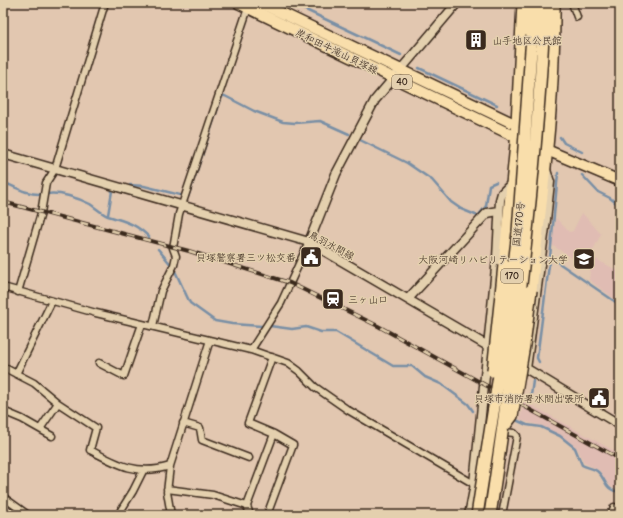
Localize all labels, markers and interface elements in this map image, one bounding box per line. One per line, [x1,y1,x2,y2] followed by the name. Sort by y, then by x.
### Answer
[293,26,380,77] street label: 岸和田牛滝山貝塚線
[463,27,489,53] building icon: 山手地区公民館
[492,34,562,47] place label: 山手地区公民館
[392,75,412,89] road number: 40
[510,201,527,247] street label: 国道170号
[307,228,357,263] street label: 鳥羽水間線
[298,244,324,270] public building icon: 貝塚警察署三ツ松交番
[571,246,597,272] school or university icon: 大阪河崎リハビリテーション大学
[196,251,296,264] place label: 貝塚警察署三ツ松交番
[418,253,568,266] place label: 大阪河崎リハビリテーション大学
[501,269,523,283] road number: 170
[320,286,346,312] station icon: 三ヶ山口
[348,293,388,306] place label: 三ヶ山口
[586,385,612,411] public building icon: 貝塚市消防署水間出張所
[474,392,584,405] place label: 貝塚市消防署水間出張所

